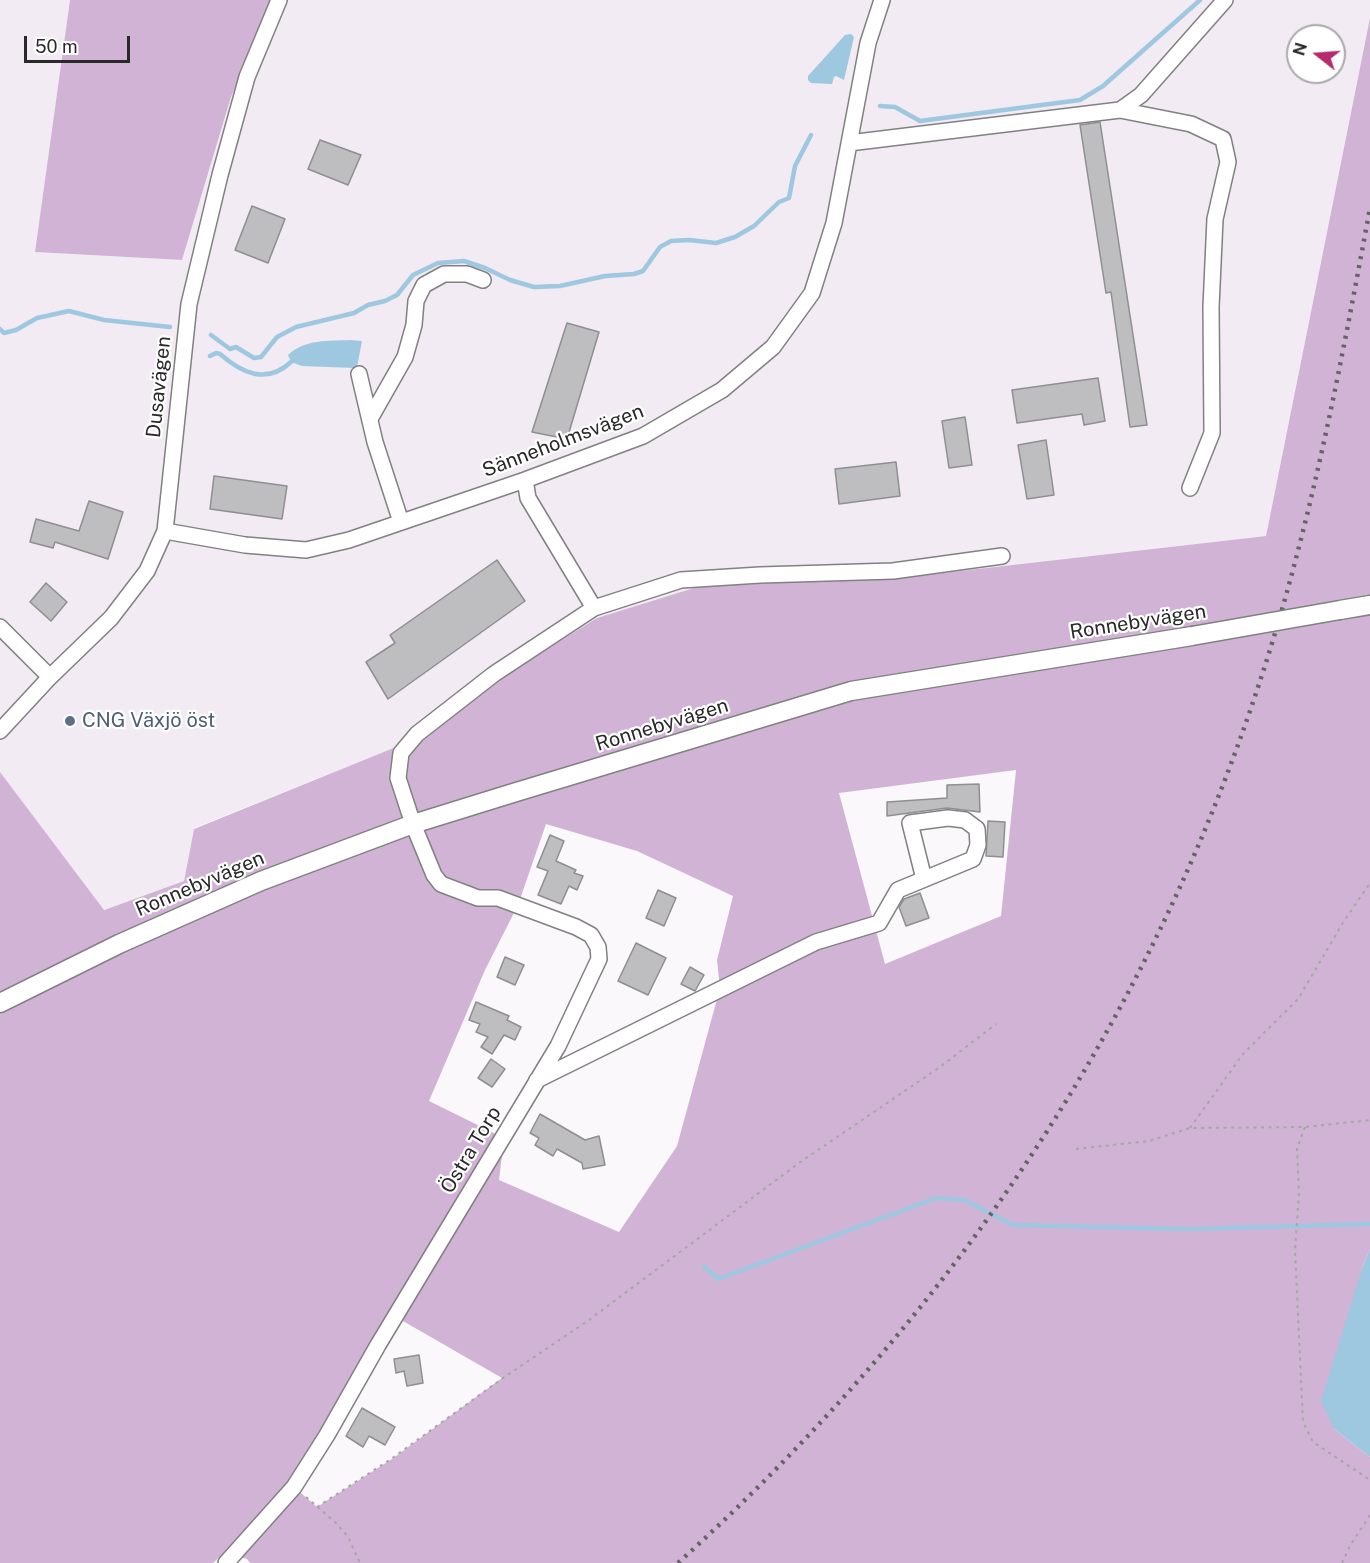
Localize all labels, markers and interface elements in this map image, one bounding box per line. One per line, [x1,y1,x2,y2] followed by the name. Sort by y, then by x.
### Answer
[27,24,134,62] scale bar
[1286,24,1346,84] north arrow
[35,36,78,57] text: 50 m
[1289,40,1311,58] text: N
[142,335,176,439] street label: Dusavägen
[479,399,647,483] street label: Sänneholmsvägen
[1068,599,1208,645] street label: Ronnebyvägen
[593,693,731,757] street label: Ronnebyvägen
[82,709,215,733] place label: CNG Växjö öst
[63,714,77,728] marker: CNG Växjö öst
[132,846,268,922] street label: Ronnebyvägen
[436,1102,506,1198] street label: Östra Torp

